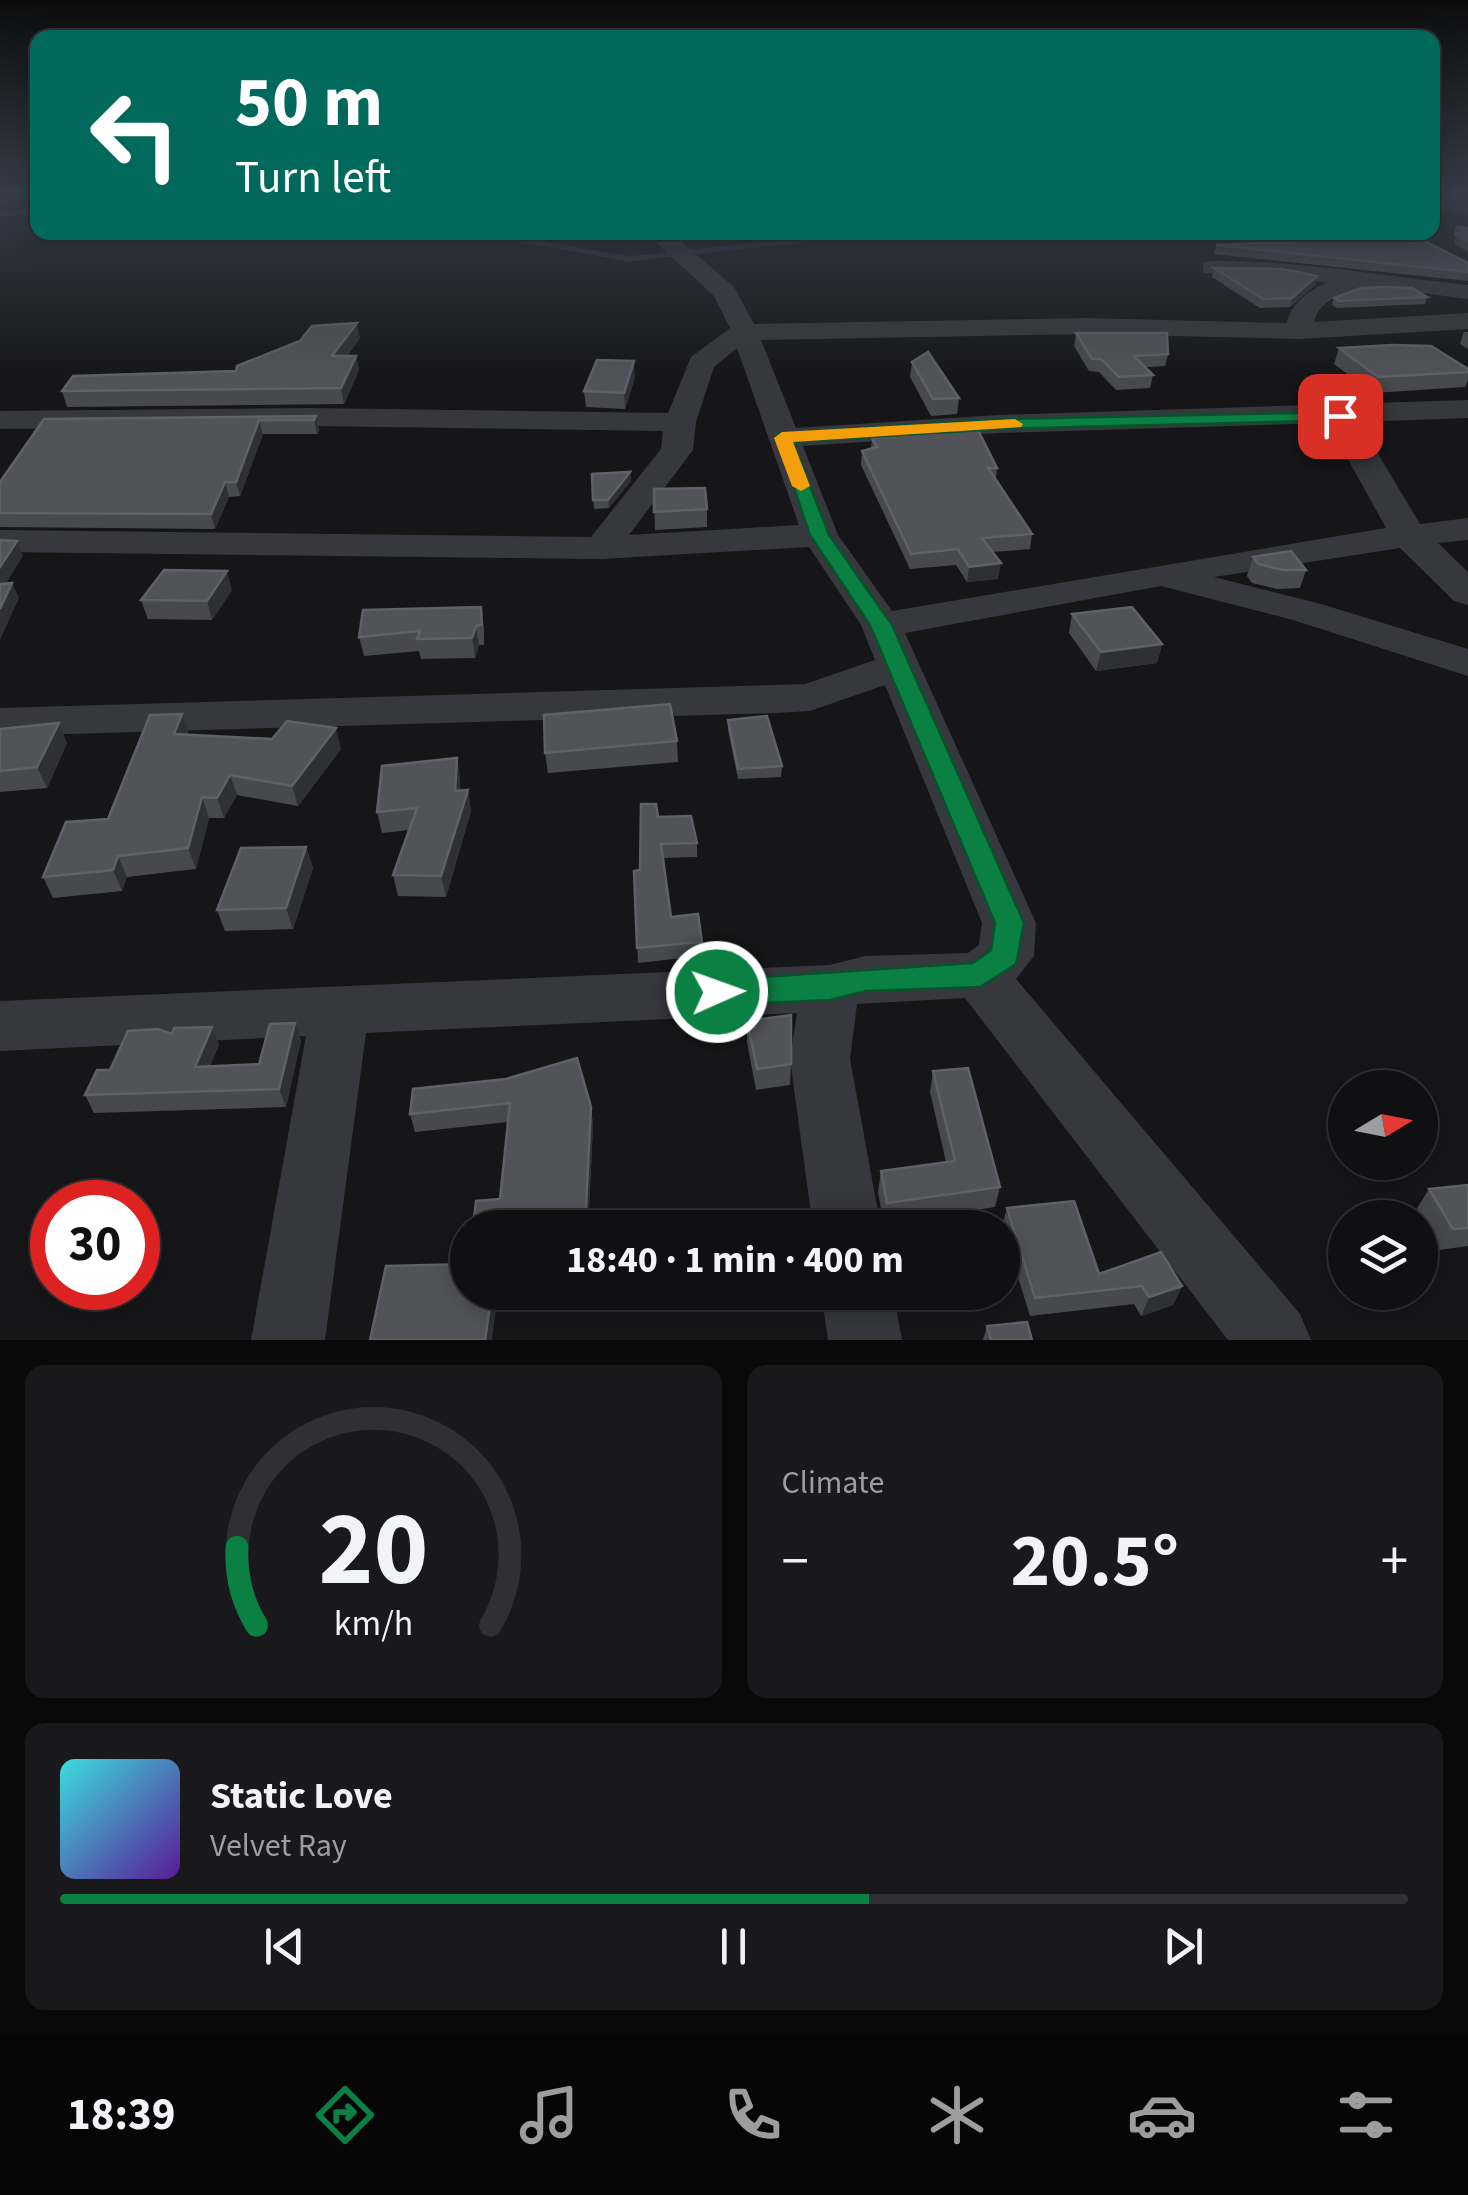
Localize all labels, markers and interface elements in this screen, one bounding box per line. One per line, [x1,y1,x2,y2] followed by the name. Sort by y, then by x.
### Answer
[235,53,383,153] text: 50 m
[70,70,200,200] icon: left
[235,146,391,210] text: Turn left
[1298,374,1383,459] pin
[1313,389,1368,444] icon: arrive
[665,940,769,1044] position arrow
[1328,1070,1438,1180] north arrow
[1328,1070,1438,1310] map controls
[30,1180,160,1310] speed limit sign: 30
[1328,1200,1438,1310] button: layers
[566,1233,904,1287] text: 18:40 · 1 min · 400 m
[782,1460,884,1506] text: Climate
[318,1477,428,1625] text: 20
[1010,1508,1179,1615] text: 20.5°
[782,1523,809,1601] text: −
[1381,1523,1408,1601] text: +
[334,1598,413,1649] text: km/h
[210,1769,393,1823] text: Static Love
[210,1823,347,1869] text: Velvet Ray
[257,1919,312,1974] icon: previous
[706,1919,761,1974] icon: pause
[1156,1919,1211,1974] icon: next
[310,2080,380,2150] icon: directions
[514,2080,584,2150] icon: music
[718,2080,788,2150] icon: phone
[922,2080,992,2150] icon: climate
[1127,2080,1197,2150] icon: car
[1331,2080,1401,2150] icon: filters
[67,2083,176,2147] text: 18:39

